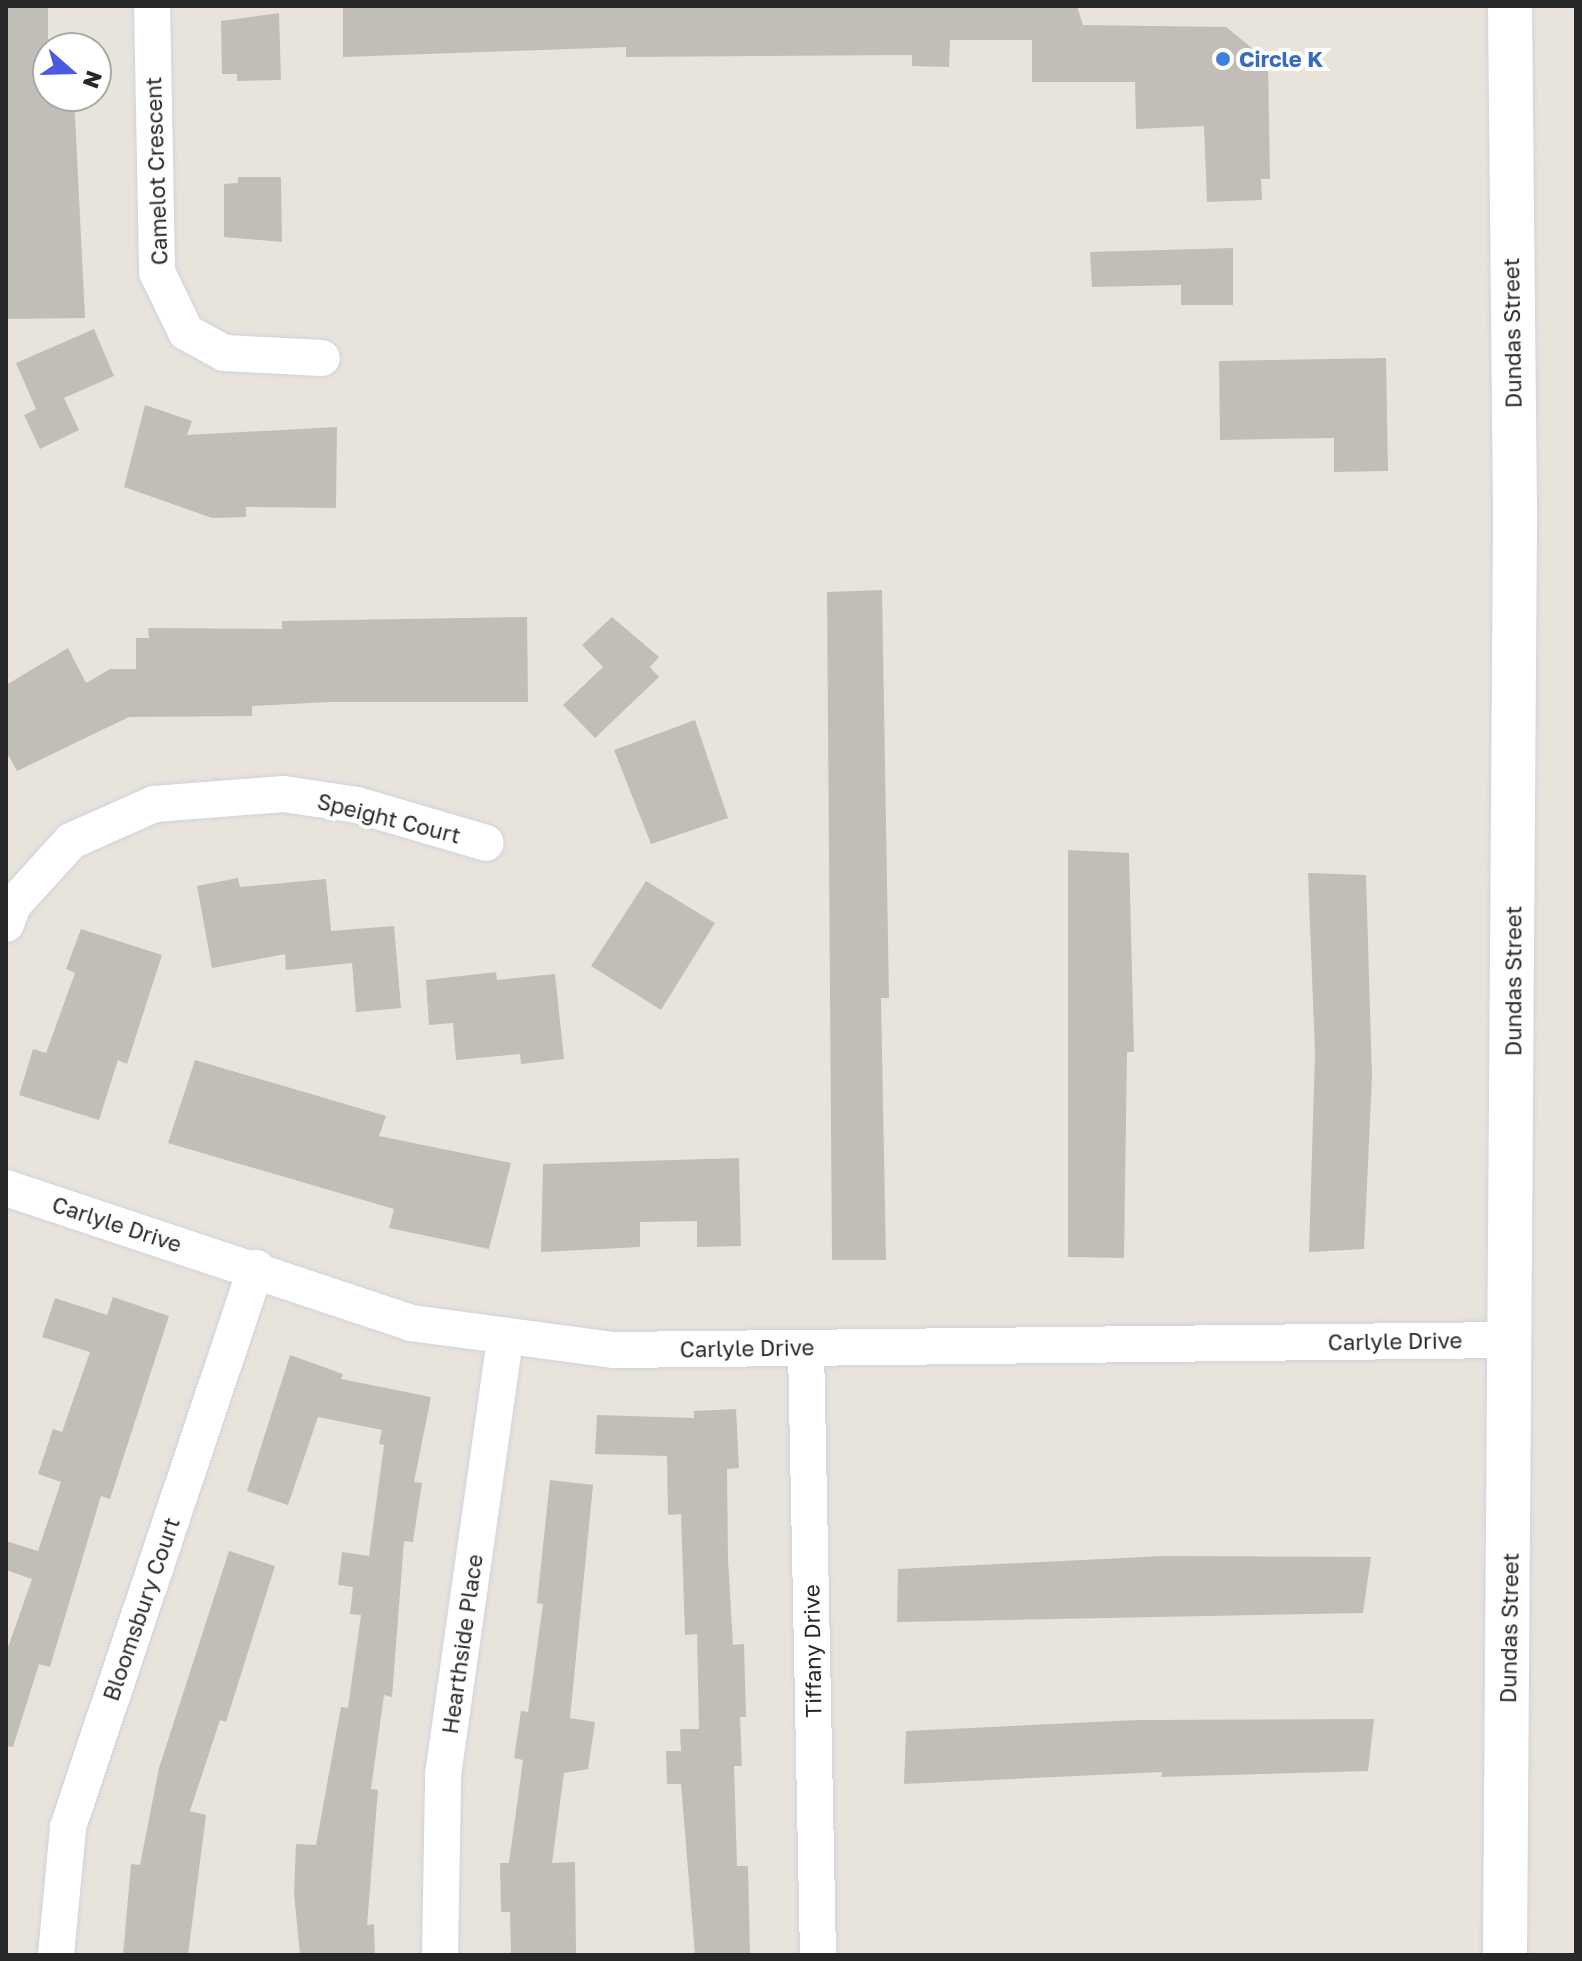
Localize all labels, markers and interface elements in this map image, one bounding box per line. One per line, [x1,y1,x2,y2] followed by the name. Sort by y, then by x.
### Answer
[32,32,112,112] north arrow
[1239,46,1323,72] place label: Circle K
[1214,50,1232,68] marker: Circle K
[78,67,109,92] text: N
[140,76,172,266] street label: Camelot Crescent
[1497,258,1527,408] street label: Dundas Street
[315,787,463,849] street label: Speight Court
[1500,906,1526,1056] street label: Dundas Street
[49,1191,185,1257] street label: Carlyle Drive
[1328,1327,1462,1355] street label: Carlyle Drive
[680,1334,814,1362] street label: Carlyle Drive
[97,1514,185,1704] street label: Bloomsbury Court
[436,1552,488,1736] street label: Hearthside Place
[1494,1553,1524,1703] street label: Dundas Street
[798,1584,826,1718] street label: Tiffany Drive

